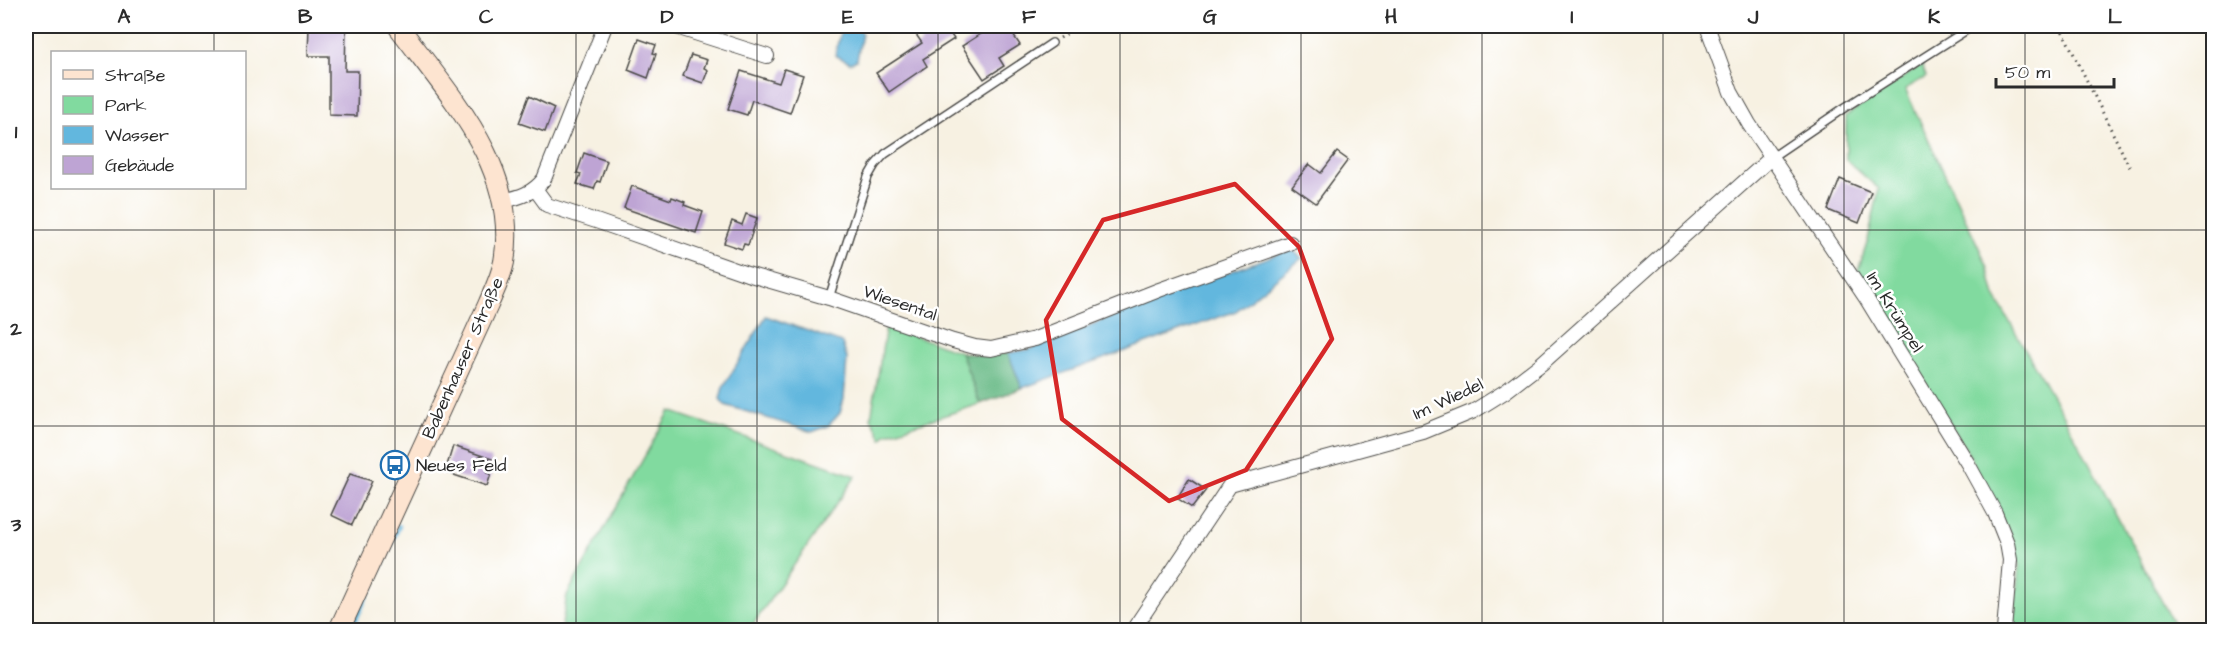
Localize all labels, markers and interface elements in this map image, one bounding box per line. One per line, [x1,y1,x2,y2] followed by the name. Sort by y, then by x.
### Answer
[118,3,131,31] text: A
[298,3,313,31] text: B
[479,3,494,31] text: C
[661,3,674,31] text: D
[842,3,854,31] text: E
[1022,3,1037,31] text: F
[1203,3,1217,31] text: G
[1385,3,1397,31] text: H
[1570,3,1574,31] text: I
[1747,3,1759,31] text: J
[1928,3,1941,31] text: K
[2108,3,2122,31] text: L
[51,51,246,189] legend
[1996,51,2114,89] scale bar
[2005,60,2050,85] text: 50 m
[105,63,166,88] text: Straße
[105,93,147,118] text: Park
[15,118,18,146] text: 1
[105,123,169,148] text: Wasser
[105,153,175,178] text: Gebäude
[1860,267,1930,357] street label: Im Krümpel
[416,273,510,443] street label: Babenhauser Straße
[860,279,940,327] street label: Wiesental
[9,315,22,343] text: 2
[1409,372,1487,426] street label: Im Wiedel
[379,449,411,481] bus stop icon: Neues Feld
[416,453,506,478] place label: Neues Feld
[10,511,22,539] text: 3

